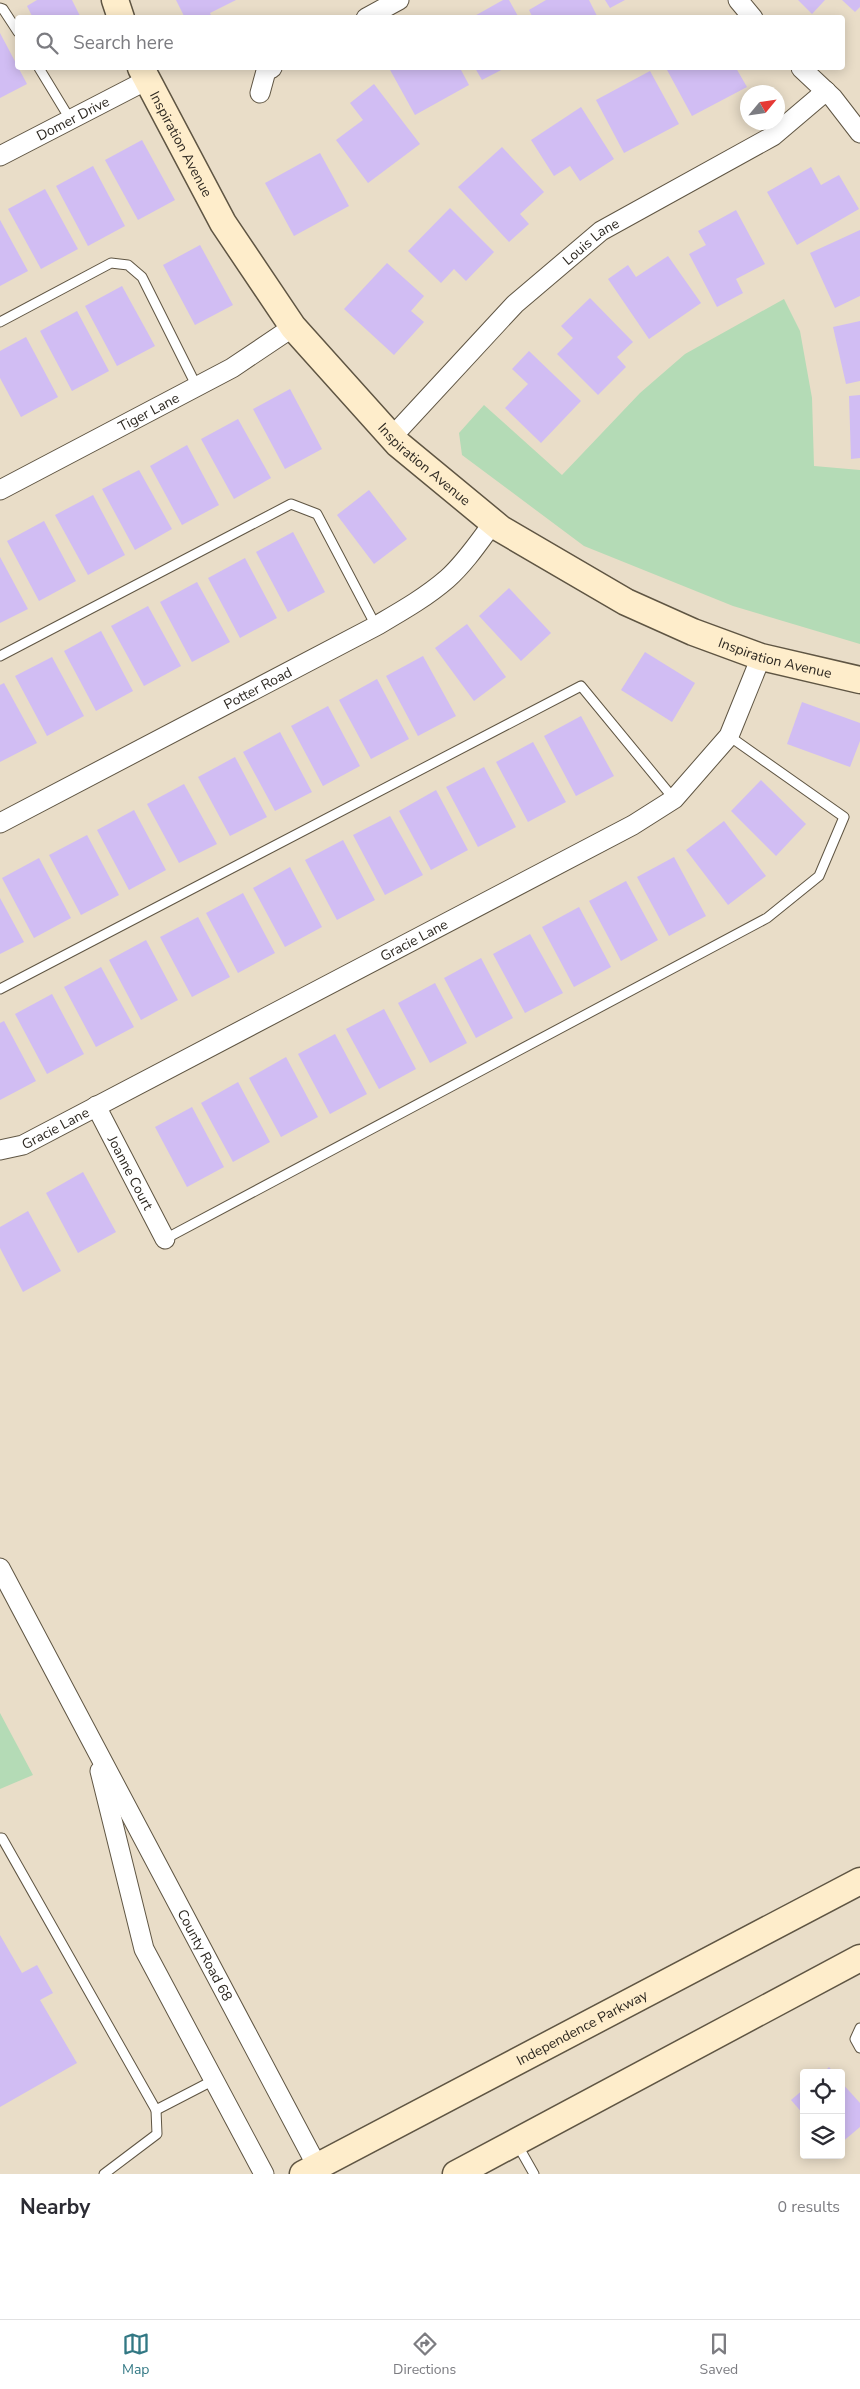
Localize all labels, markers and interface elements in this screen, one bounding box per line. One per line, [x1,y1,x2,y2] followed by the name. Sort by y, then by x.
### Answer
[15,15,845,70] search box
[33,29,61,57] icon: search
[73,30,174,56] text: Search here
[740,85,785,130] north arrow
[145,88,217,201] street label: Inspiration Avenue
[33,92,113,145] street label: Domer Drive
[559,214,623,270] street label: Louis Lane
[115,388,183,436] street label: Tiger Lane
[373,419,474,510] street label: Inspiration Avenue
[716,633,834,683] street label: Inspiration Avenue
[221,663,295,714] street label: Potter Road
[377,915,451,966] street label: Gracie Lane
[18,1103,93,1154] street label: Gracie Lane
[102,1131,157,1213] street label: Joanne Court
[173,1906,237,2004] street label: County Road 68
[513,1985,652,2070] street label: Independence Parkway
[800,2069,845,2159] map controls
[800,2069,845,2114] button: locate
[800,2114,845,2159] button: layers
[20,2193,90,2221] text: Nearby
[778,2196,840,2218] text: 0 results
[122,2330,150,2379] tab: Map
[393,2330,456,2379] tab: Directions
[700,2330,738,2379] tab: Saved

